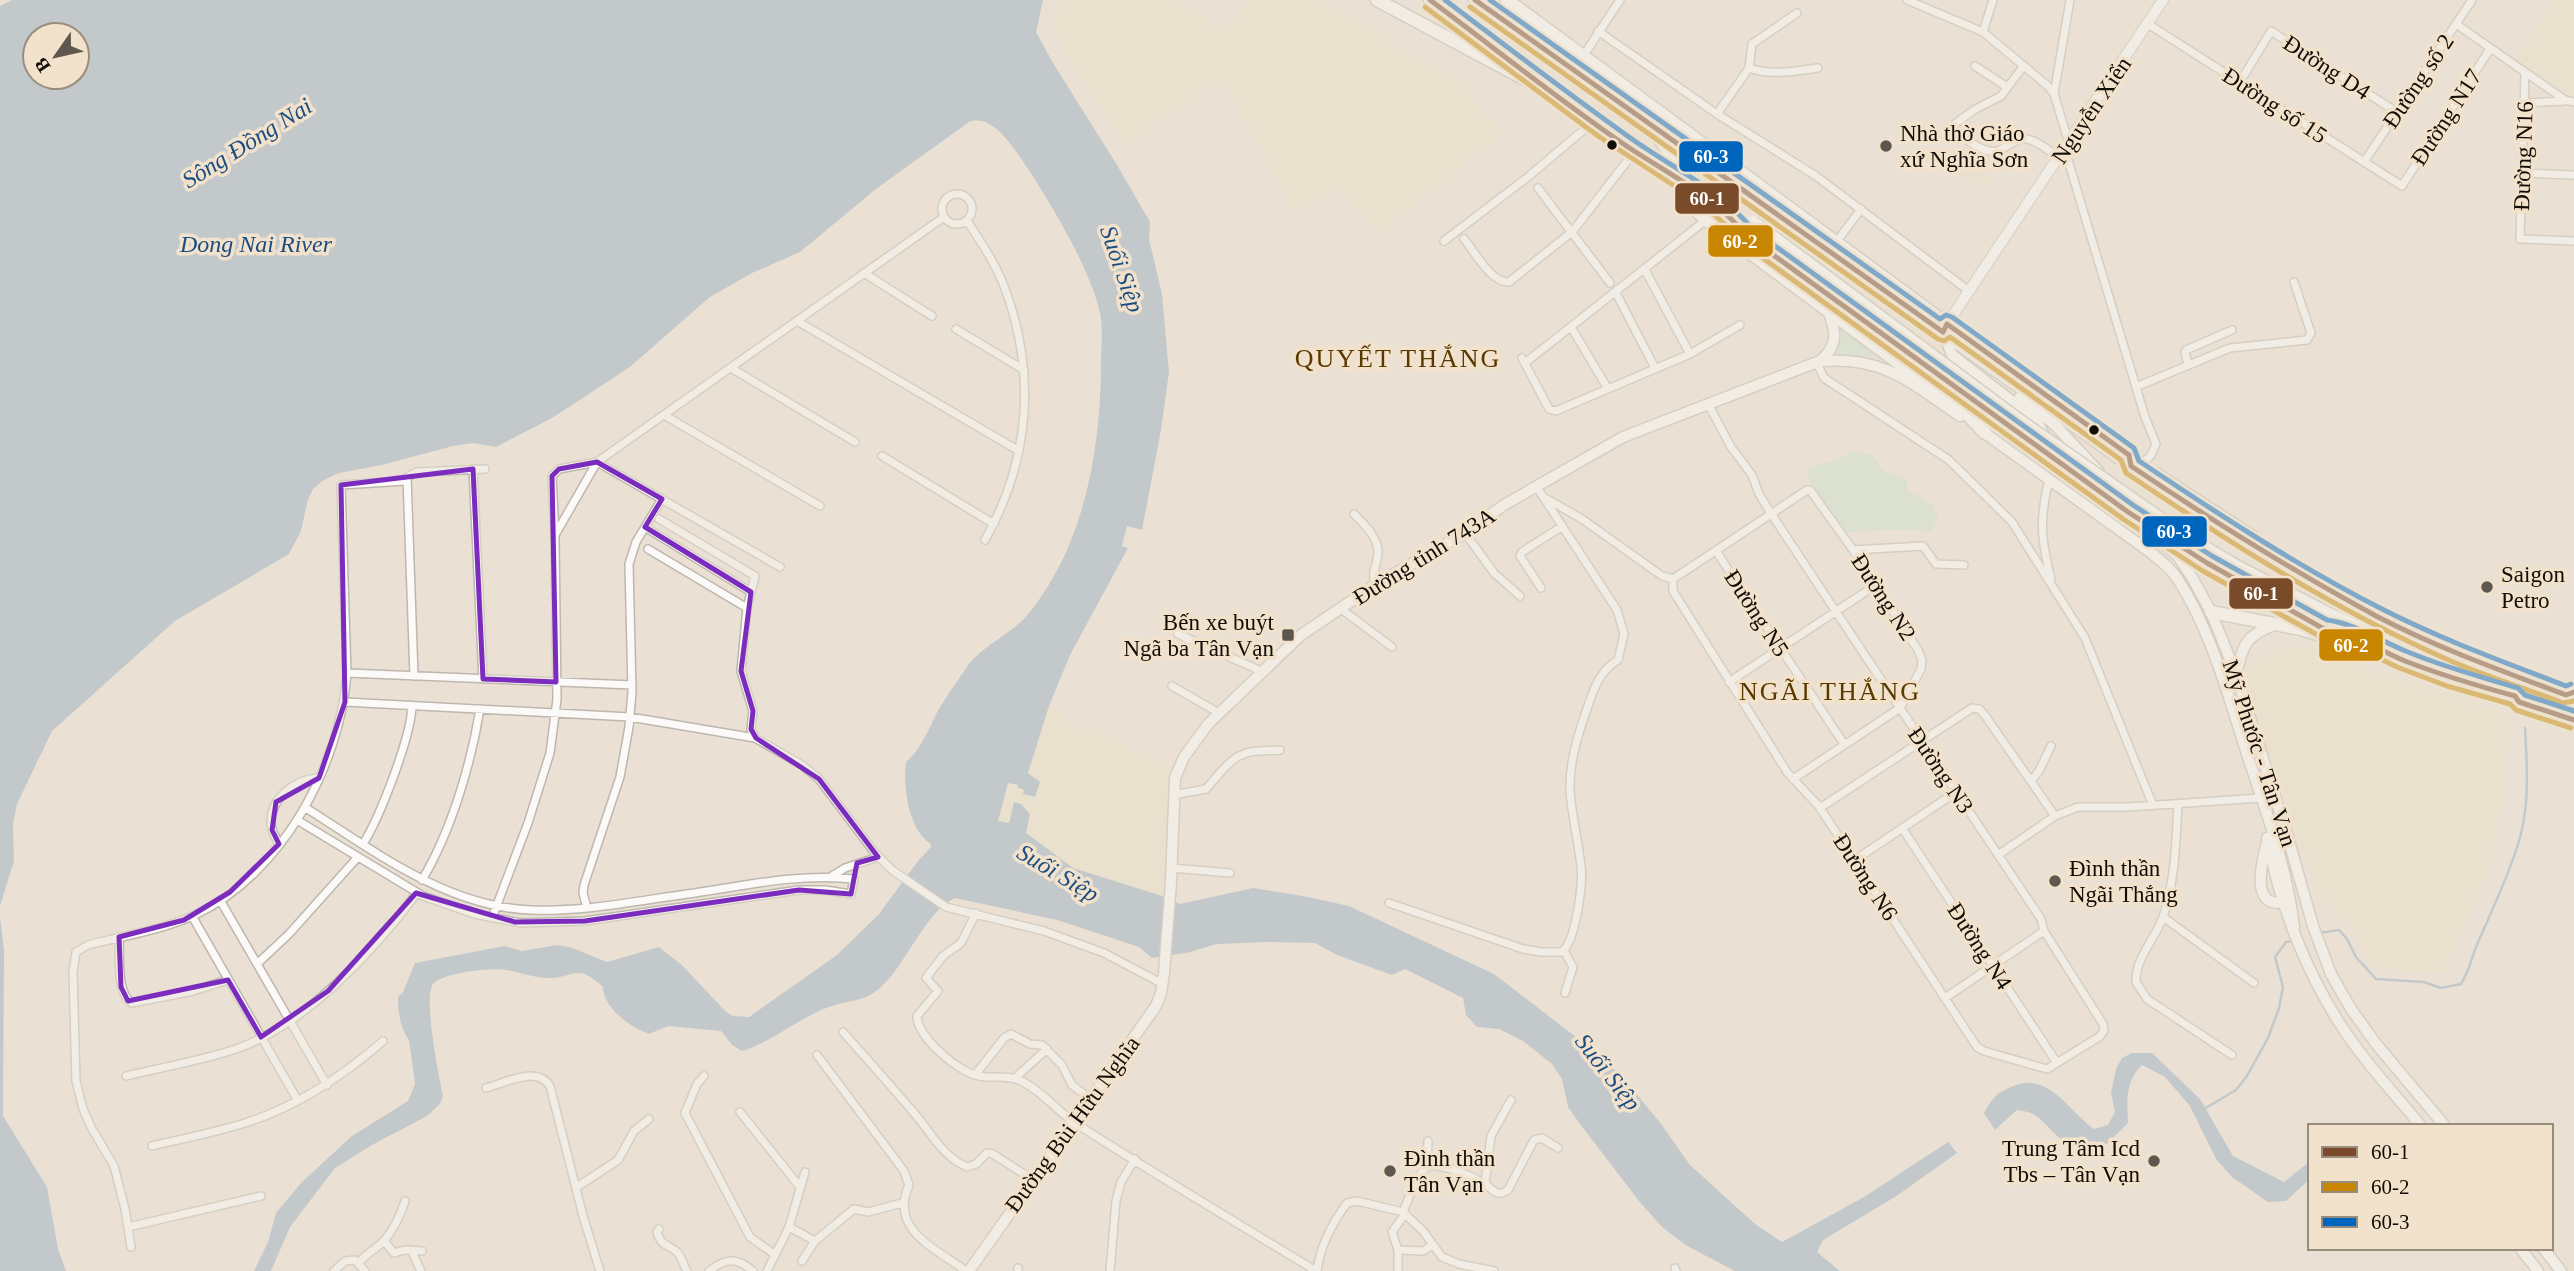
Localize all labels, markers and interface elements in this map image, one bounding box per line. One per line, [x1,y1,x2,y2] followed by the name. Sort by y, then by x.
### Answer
[21,21,91,91] north arrow
[2279,30,2375,105] street label: Đường D4
[2378,30,2459,133] street label: Đường số 2
[2047,52,2137,168] street label: Nguyễn Xiển
[30,54,55,76] text: B
[2218,62,2332,148] street label: Đường số 15
[2406,65,2487,170] street label: Đường N17
[177,93,317,193] water label: Sông Đồng Nai
[2509,101,2538,211] street label: Đường N16
[1900,121,2029,172] place label: Nhà thờ Giáo xứ Nghĩa Sơn
[1605,138,1619,152] unlabelled marker
[1878,138,1894,154] marker: Nhà thờ Giáo xứ Nghĩa Sơn
[1678,140,1744,173] line badge: 60-3
[1694,146,1728,167] text: 60-3
[1674,182,1740,215] line badge: 60-1
[1690,188,1724,209] text: 60-1
[1095,222,1149,316] water label: Suối Siệp
[1707,224,1774,258] line badge: 60-2
[179,231,333,257] water label: Dong Nai River
[1723,231,1757,252] text: 60-2
[1295,344,1501,373] district label: QUYẾT THẮNG
[2087,423,2101,437] unlabelled marker
[1349,503,1500,610] street label: Đường tỉnh 743A
[2141,515,2208,548] line badge: 60-3
[2157,521,2191,542] text: 60-3
[1846,549,1921,645] street label: Đường N2
[2501,562,2565,613] place label: Saigon Petro
[1719,565,1794,661] street label: Đường N5
[2228,577,2294,610] line badge: 60-1
[2479,579,2495,595] marker: Saigon Petro
[2244,583,2278,604] text: 60-1
[1123,610,1275,661] place label: Bến xe buýt Ngã ba Tân Vạn
[1280,627,1296,643] marker: Bến xe buýt Ngã ba Tân Vạn
[2318,628,2384,662] line badge: 60-2
[2334,635,2368,656] text: 60-2
[2218,657,2302,850] street label: Mỹ Phước - Tân Vạn
[1739,677,1921,706] district label: NGÃI THẮNG
[1903,723,1978,818] street label: Đường N3
[1828,829,1903,925] street label: Đường N6
[1013,839,1103,907] water label: Suối Siệp
[2069,856,2178,907] place label: Đình thần Ngãi Thắng
[2047,873,2063,889] marker: Đình thần Ngãi Thắng
[1942,898,2017,995] street label: Đường N4
[1570,1029,1646,1115] water label: Suối Siệp
[1000,1031,1145,1217] street label: Đường Bùi Hữu Nghĩa
[2308,1124,2553,1250] legend
[2002,1136,2141,1187] place label: Trung Tâm Icd Tbs – Tân Vạn
[2371,1140,2410,1164] text: 60-1
[1404,1146,1496,1197] place label: Đình thần Tân Vạn
[2146,1153,2162,1169] marker: Trung Tâm Icd Tbs – Tân Vạn
[1382,1163,1398,1179] marker: Đình thần Tân Vạn
[2371,1175,2410,1199] text: 60-2
[2371,1210,2410,1234] text: 60-3

